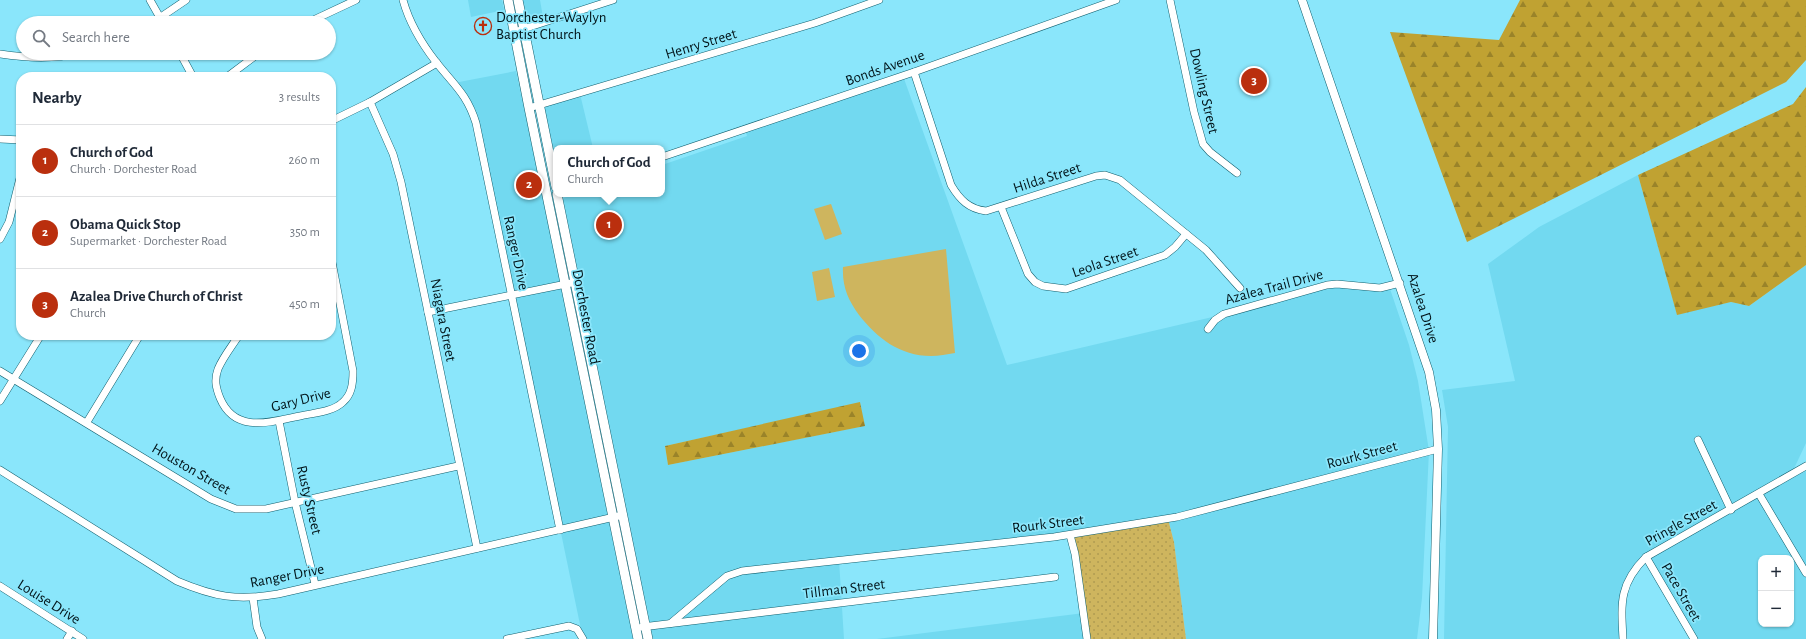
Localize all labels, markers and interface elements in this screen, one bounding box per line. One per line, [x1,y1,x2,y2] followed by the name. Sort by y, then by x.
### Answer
[496,10,607,42] place label: Dorchester-Waylyn Baptist Church
[16,16,336,60] search box
[473,16,493,36] church icon: Dorchester-Waylyn Baptist Church
[664,26,739,62] street label: Henry Street
[30,27,52,49] icon: search
[62,30,130,45] text: Search here
[844,47,926,89] street label: Bonds Avenue
[1187,47,1221,135] street label: Dowling Street
[1241,66,1267,96] pin: 3
[32,89,82,106] text: Nearby
[279,91,320,104] text: 3 results
[70,145,153,160] text: Church of God
[553,145,665,197] popup
[43,154,47,167] text: 1
[289,154,320,167] text: 260 m
[567,155,651,170] text: Church of God
[1011,160,1083,196] street label: Hilda Street
[70,163,197,176] text: Church · Dorchester Road
[516,170,542,200] pin: 2
[567,173,603,186] text: Church
[596,210,622,240] pin: 1
[501,215,531,291] street label: Ranger Drive
[70,217,181,232] text: Obama Quick Stop
[42,226,48,239] text: 2
[290,226,320,239] text: 350 m
[70,235,227,248] text: Supermarket · Dorchester Road
[1070,244,1140,280] street label: Leola Street
[1223,267,1325,307] street label: Azalea Trail Drive
[569,268,603,366] street label: Dorchester Road
[1405,271,1441,345] street label: Azalea Drive
[428,277,458,363] street label: Niagara Street
[70,289,243,304] text: Azalea Drive Church of Christ
[42,298,48,311] text: 3
[289,298,320,311] text: 450 m
[70,307,106,320] text: Church
[849,341,869,361] your location
[270,385,332,415] street label: Gary Drive
[1325,438,1399,472] street label: Rourk Street
[149,441,233,498] street label: Houston Street
[294,464,324,536] street label: Rusty Street
[1643,497,1720,549] street label: Pringle Street
[1011,512,1085,536] street label: Rourk Street
[1758,555,1794,627] map controls
[1758,555,1794,591] button: +
[1658,560,1704,624] street label: Pace Street
[249,561,325,591] street label: Ranger Drive
[802,576,886,601] street label: Tillman Street
[15,577,83,627] street label: Louise Drive
[1758,591,1794,627] button: −

